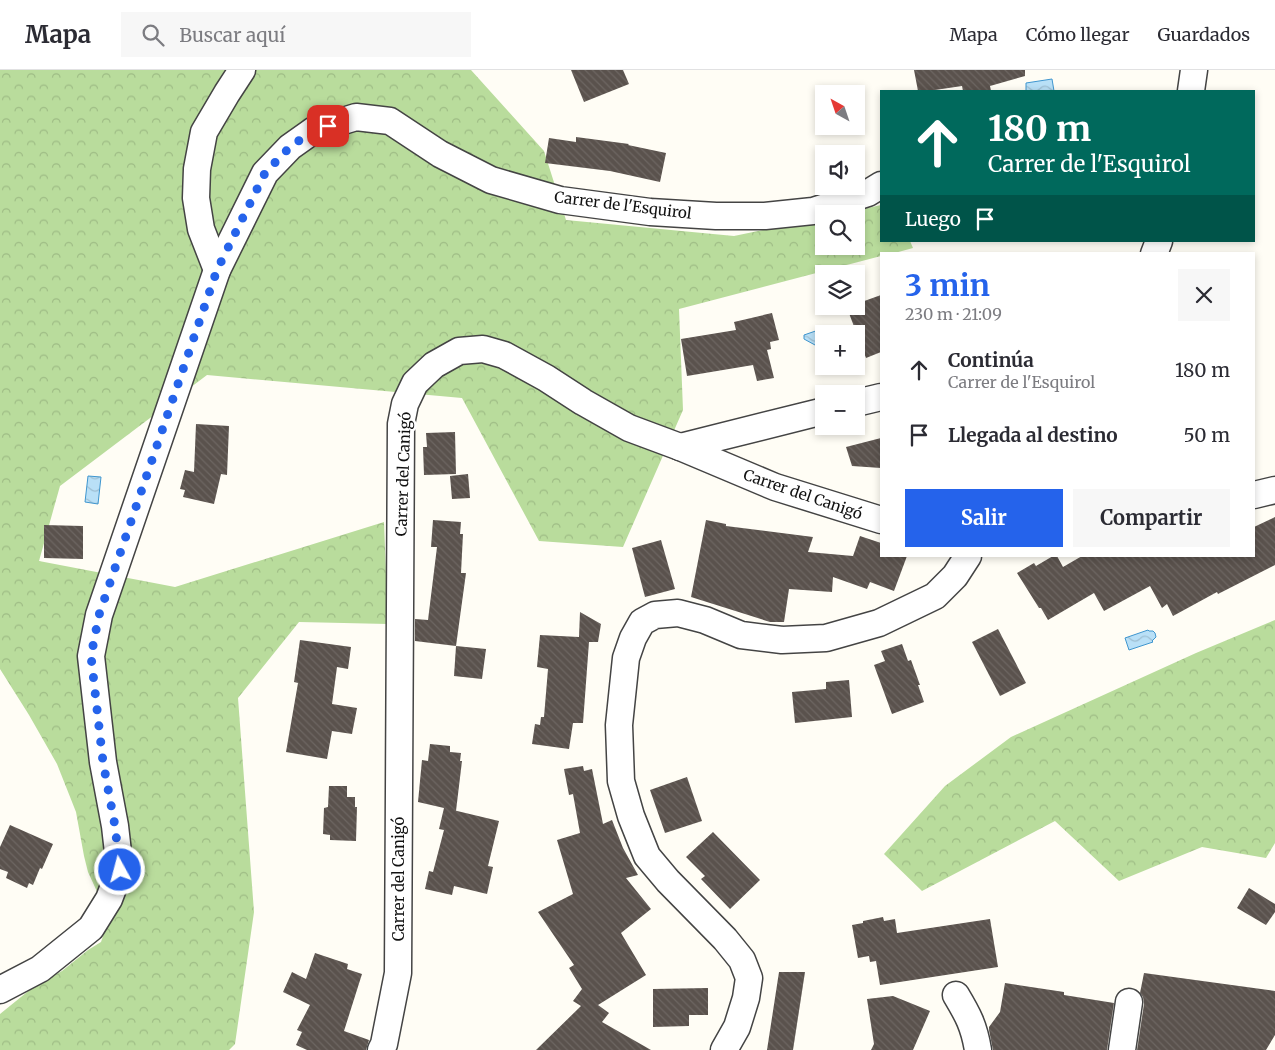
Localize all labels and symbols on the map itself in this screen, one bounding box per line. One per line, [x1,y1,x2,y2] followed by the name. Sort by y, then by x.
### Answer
[815,85,865,135] north arrow
[307,105,349,147] pin
[553,187,693,223] street label: Carrer de l'Esquirol
[391,411,415,537] street label: Carrer del Canigó
[741,465,865,523] street label: Carrer del Canigó
[389,816,408,941] street label: Carrer del Canigó
[93,843,145,895] position arrow

